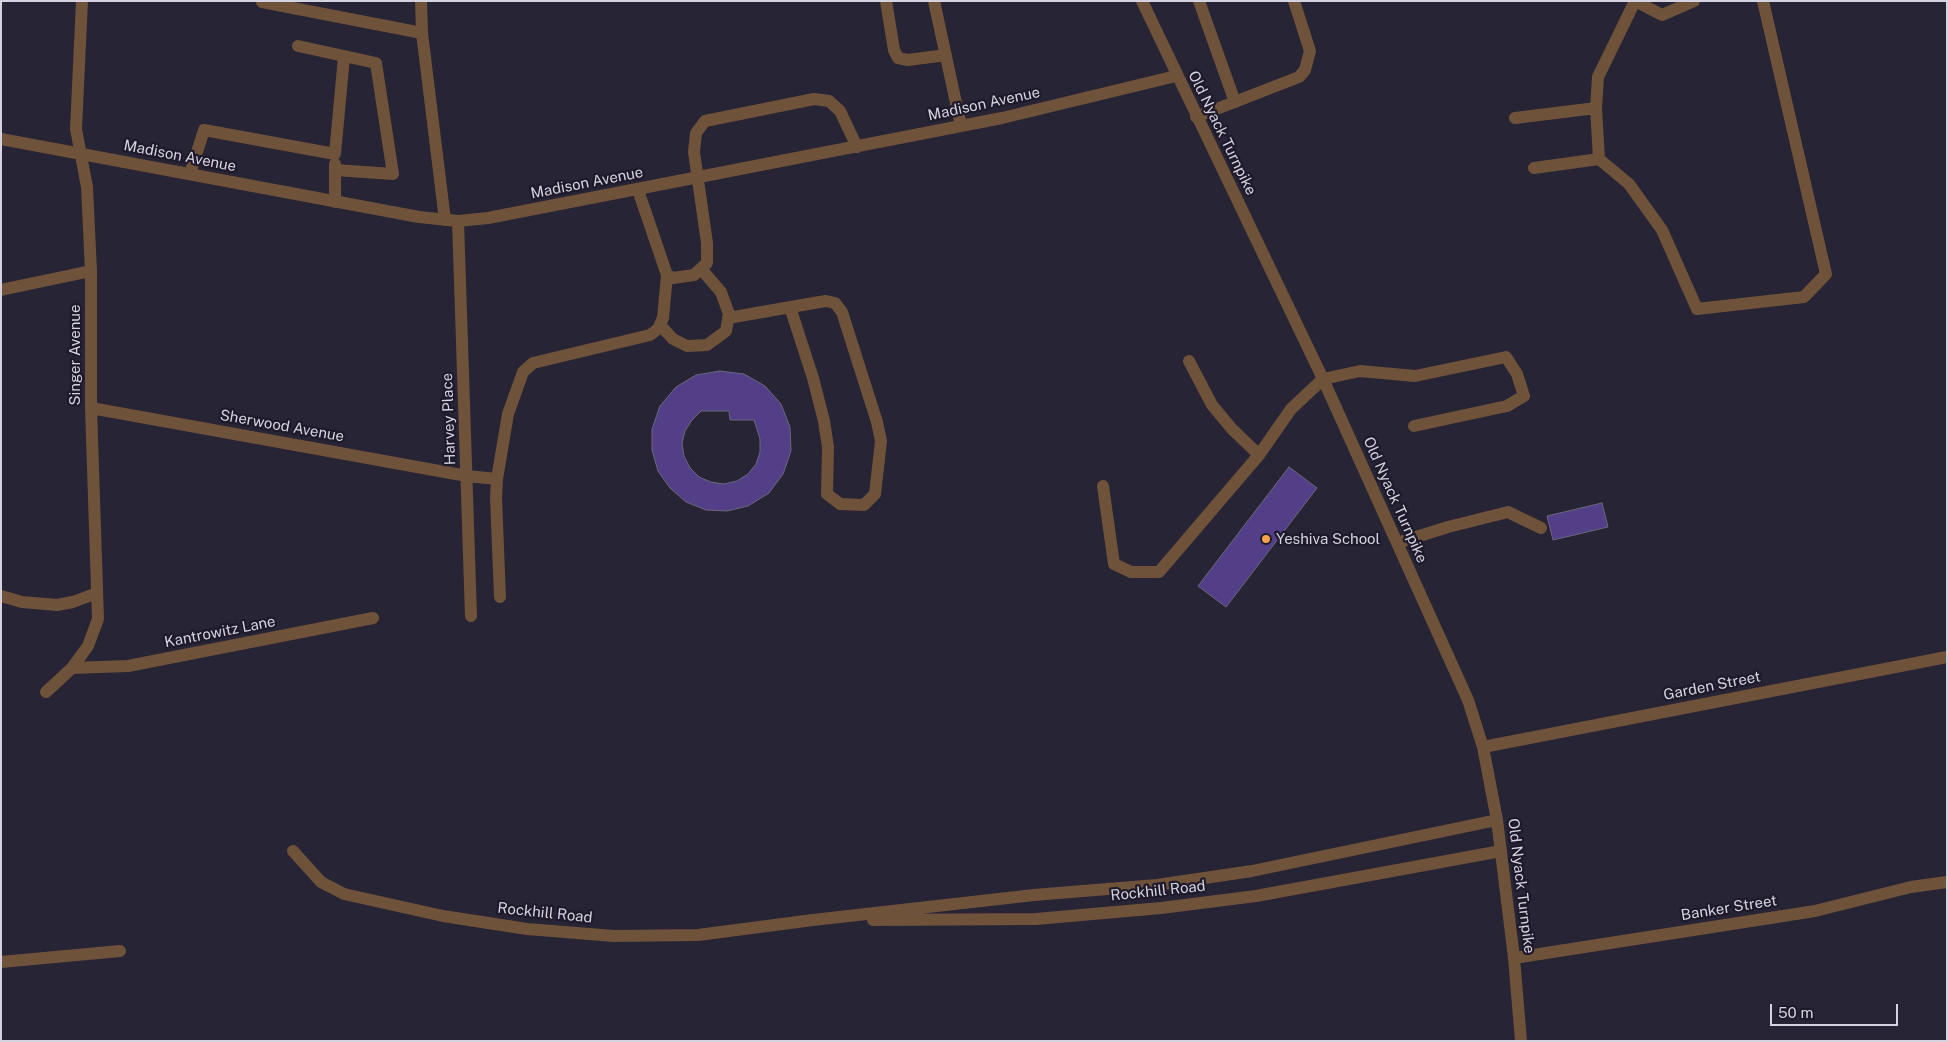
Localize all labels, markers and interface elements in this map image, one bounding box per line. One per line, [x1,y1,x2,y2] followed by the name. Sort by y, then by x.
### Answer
[1184,68,1260,198] street label: Old Nyack Turnpike
[926,83,1042,125] street label: Madison Avenue
[122,136,238,176] street label: Madison Avenue
[529,163,645,203] street label: Madison Avenue
[66,304,84,406] street label: Singer Avenue
[438,373,460,465] street label: Harvey Place
[218,406,346,446] street label: Sherwood Avenue
[1359,434,1431,566] street label: Old Nyack Turnpike
[1276,530,1380,548] place label: Yeshiva School
[1260,533,1272,545] marker: Yeshiva School
[163,612,277,652] street label: Kantrowitz Lane
[1662,668,1762,704] street label: Garden Street
[1504,817,1538,955] street label: Old Nyack Turnpike
[1110,877,1206,905] street label: Rockhill Road
[1680,892,1778,924] street label: Banker Street
[497,899,593,927] street label: Rockhill Road
[1773,994,1900,1026] scale bar
[1778,1004,1813,1021] text: 50 m

